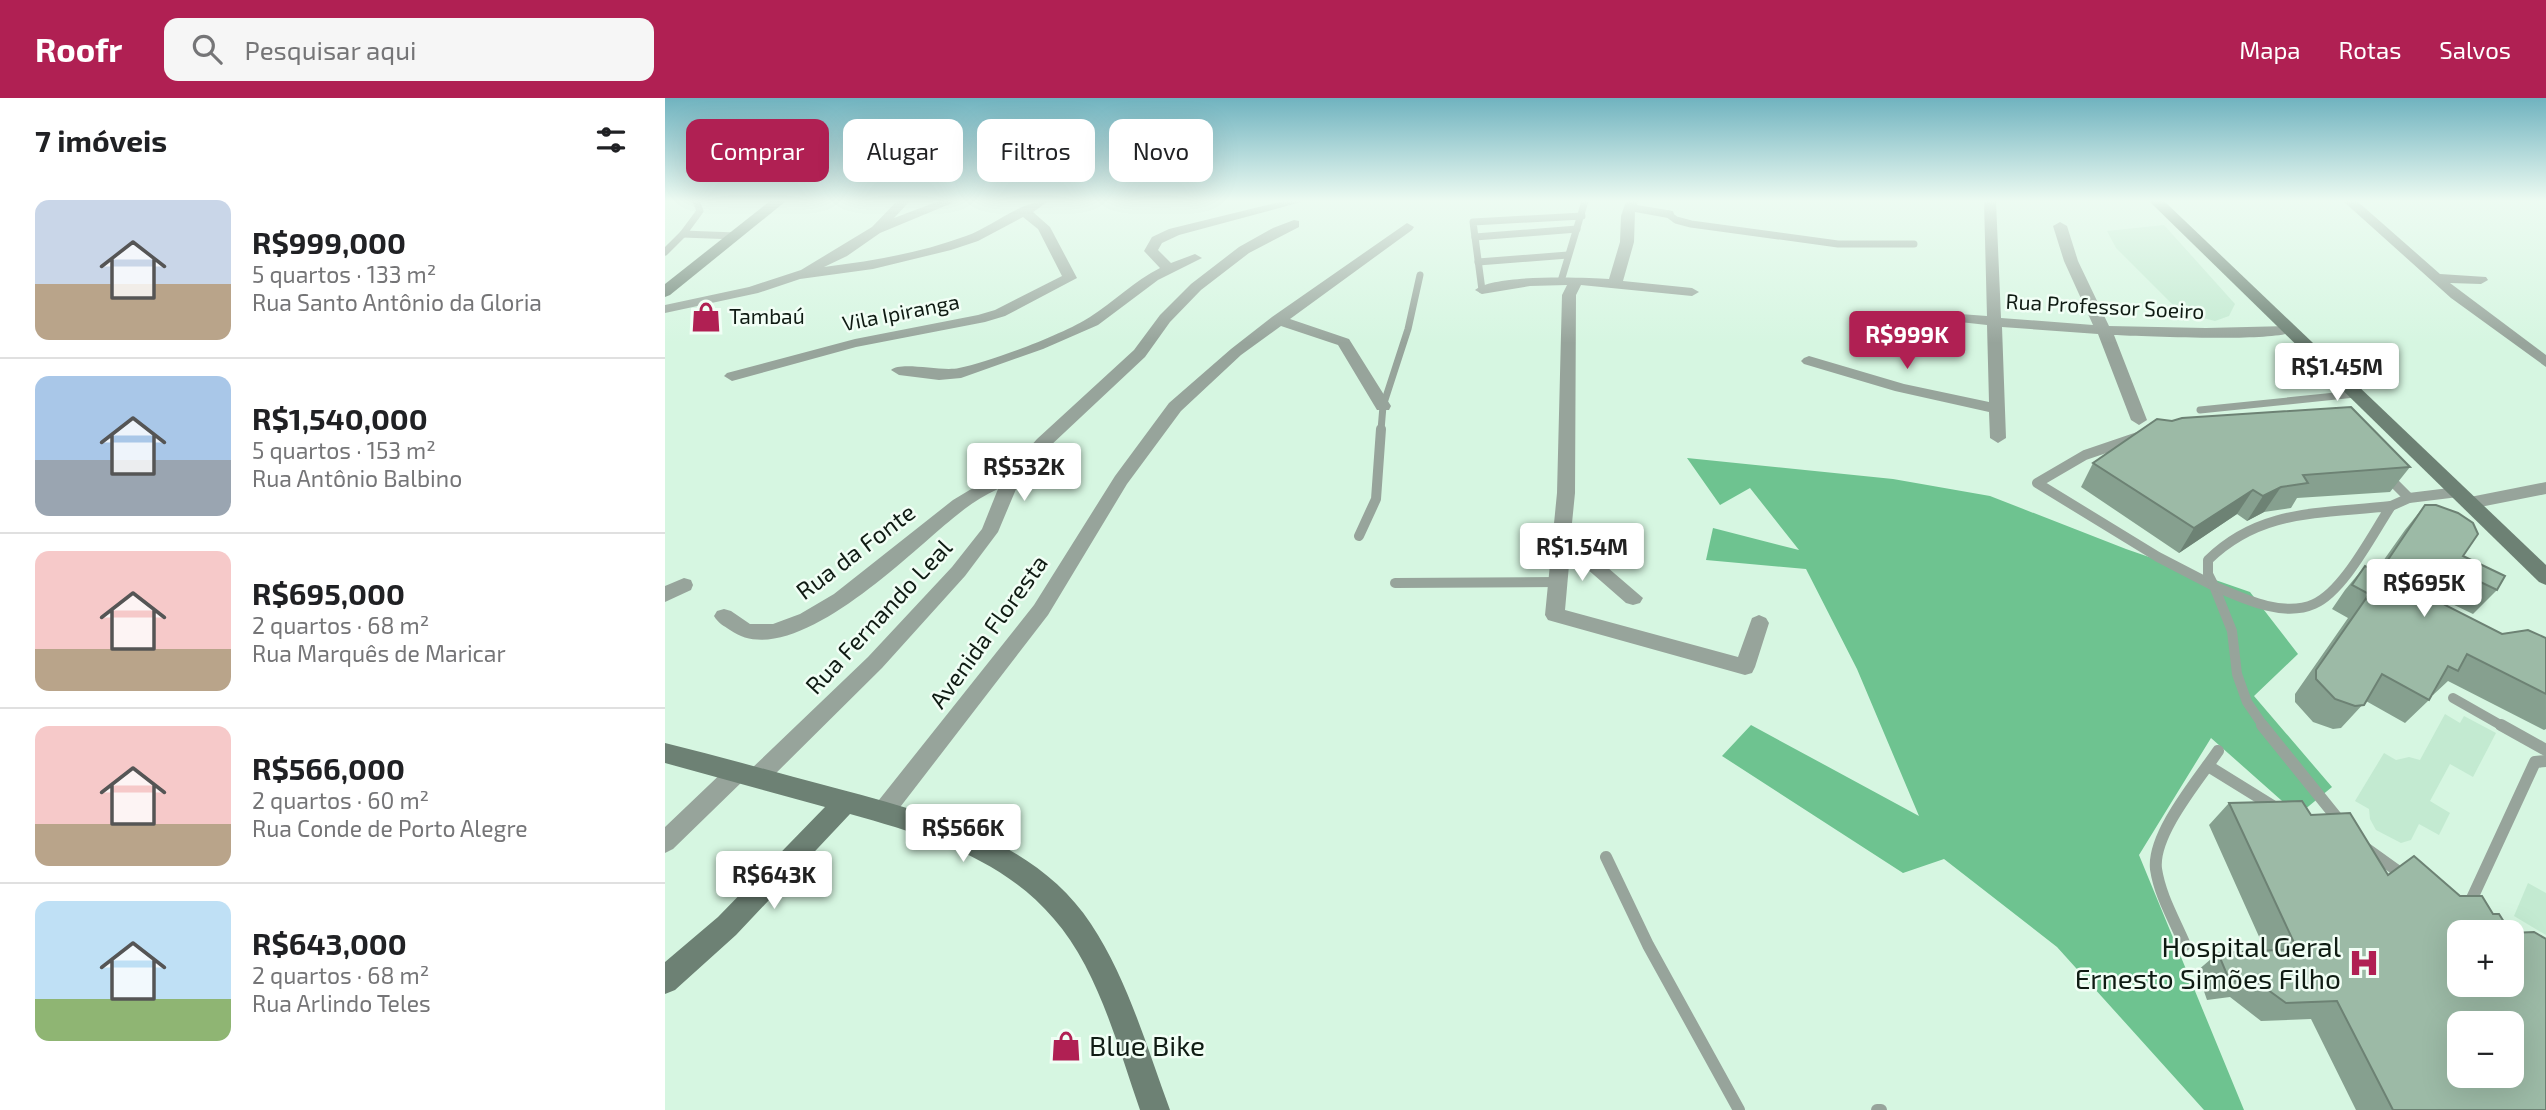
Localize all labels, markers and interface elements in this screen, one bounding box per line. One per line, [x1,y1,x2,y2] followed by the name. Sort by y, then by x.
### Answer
[164,18,654,81] search box
[35,29,122,69] text: Roofr
[188,30,226,68] icon: search
[244,34,416,65] text: Pesquisar aqui
[2239,35,2301,64] text: Mapa
[2339,35,2401,64] text: Rotas
[2439,35,2511,64] text: Salvos
[686,119,829,182] chip: Comprar
[843,119,963,182] chip: Alugar
[977,119,1095,182] chip: Filtros
[1109,119,1213,182] chip: Novo
[592,121,630,159] icon: filters
[35,122,167,158] text: 7 imóveis
[252,224,406,260] text: R$999,000
[91,228,175,312] icon: home
[252,260,436,288] text: 5 quartos · 133 m²
[252,288,542,316] text: Rua Santo Antônio da Gloria
[840,288,961,335] street label: Vila Ipiranga
[2005,288,2205,323] street label: Rua Professor Soeiro
[689,300,723,334] shop icon: Tambaú
[729,303,805,328] place label: Tambaú
[1850,312,1964,371] pin: R$999K
[1865,320,1949,348] text: R$999K
[2272,344,2402,403] pin: R$1.45M
[2291,352,2383,380] text: R$1.45M
[252,400,428,436] text: R$1,540,000
[91,404,175,488] icon: home
[252,436,436,464] text: 5 quartos · 153 m²
[967,444,1081,503] pin: R$532K
[983,452,1065,480] text: R$532K
[252,464,462,492] text: Rua Antônio Balbino
[790,497,920,605] street label: Rua da Fonte
[1517,524,1647,583] pin: R$1.54M
[799,532,957,700] street label: Rua Fernando Leal
[1536,532,1628,560] text: R$1.54M
[922,549,1053,713] street label: Avenida Floresta
[2367,560,2481,619] pin: R$695K
[2383,568,2465,596] text: R$695K
[252,575,405,611] text: R$695,000
[91,579,175,663] icon: home
[252,611,429,639] text: 2 quartos · 68 m²
[252,639,506,667] text: Rua Marquês de Maricar
[252,750,405,786] text: R$566,000
[91,754,175,838] icon: home
[252,786,429,814] text: 2 quartos · 60 m²
[906,804,1020,864] pin: R$566K
[922,813,1004,841] text: R$566K
[252,814,528,842] text: Rua Conde de Porto Alegre
[717,852,831,911] pin: R$643K
[732,860,816,888] text: R$643K
[2447,920,2524,1088] map controls
[2447,920,2524,997] button: +
[252,925,407,961] text: R$643,000
[91,929,175,1013] icon: home
[2075,929,2342,995] place label: Hospital Geral Ernesto Simões Filho
[2347,946,2381,980] hospital icon: Hospital Geral Ernesto Simões Filho
[252,961,429,989] text: 2 quartos · 68 m²
[252,989,431,1017] text: Rua Arlindo Teles
[2447,1011,2524,1088] button: −
[1089,1028,1205,1062] place label: Blue Bike
[1049,1029,1083,1063] shop icon: Blue Bike

